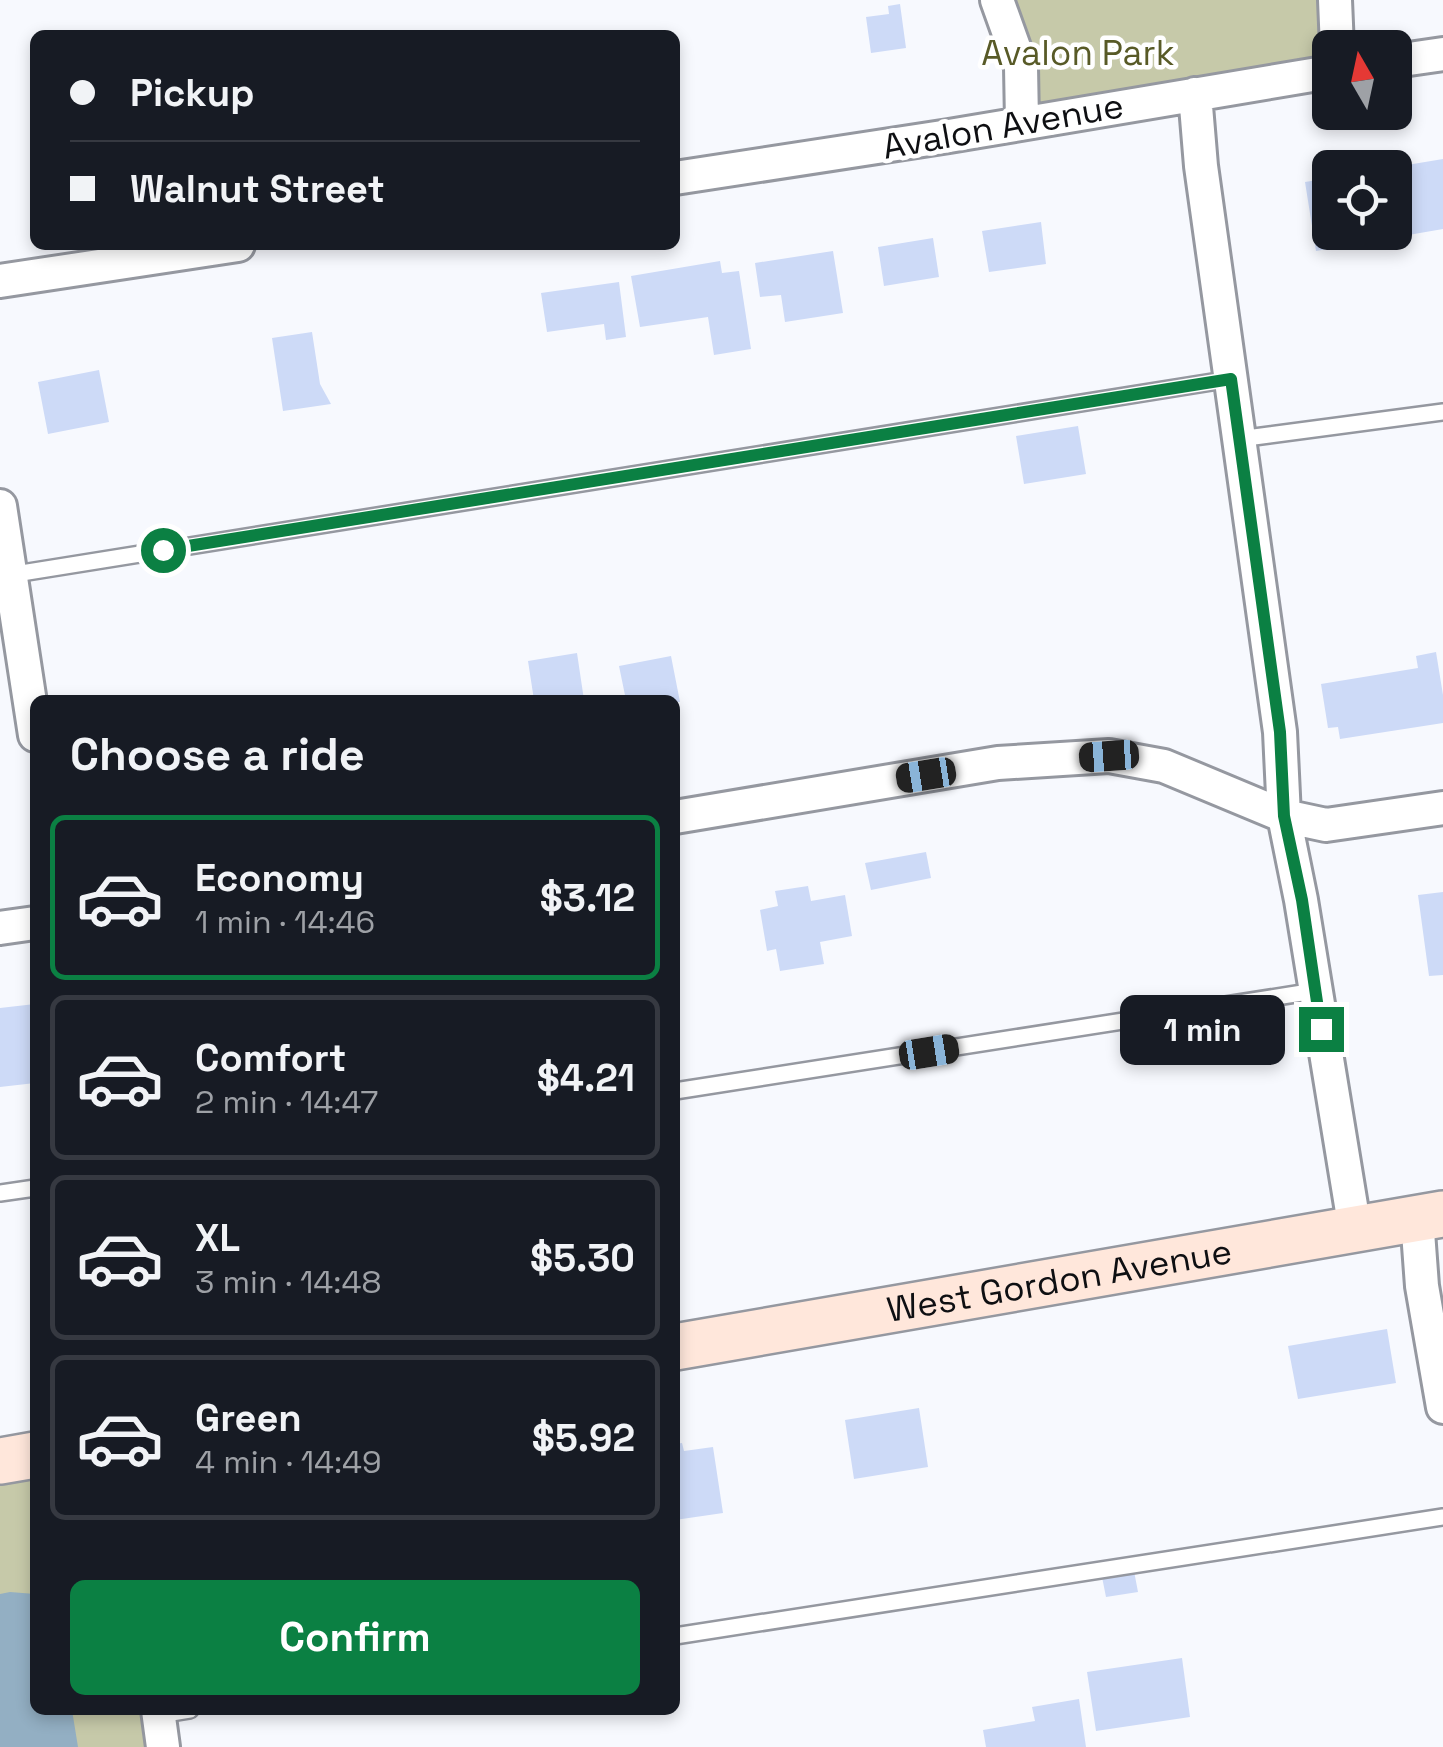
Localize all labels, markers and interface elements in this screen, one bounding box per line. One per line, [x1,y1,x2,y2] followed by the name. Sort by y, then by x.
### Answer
[1312,30,1412,130] north arrow
[1312,30,1412,250] map controls
[981,31,1175,75] park label: Avalon Park
[130,69,254,117] text: Pickup
[879,83,1127,169] street label: Avalon Avenue
[1312,150,1412,250] button: locate
[130,165,385,213] text: Walnut Street
[141,528,186,573] route start
[70,726,365,783] text: Choose a ride
[1078,739,1140,773] car
[894,755,958,795] car
[75,853,165,943] icon: car
[195,854,364,902] text: Economy
[540,874,635,922] text: $3.12
[195,902,375,942] text: 1 min · 14:46
[1121,994,1286,1064] callout: 1 min
[1299,1007,1344,1052] route end
[1163,1010,1242,1050] text: 1 min
[897,1032,961,1072] car
[75,1033,165,1123] icon: car
[195,1034,346,1082] text: Comfort
[537,1054,635,1102] text: $4.21
[195,1082,378,1122] text: 2 min · 14:47
[75,1213,165,1303] icon: car
[195,1214,240,1262] text: XL
[883,1229,1235,1332] street label: West Gordon Avenue
[530,1234,635,1282] text: $5.30
[195,1262,381,1302] text: 3 min · 14:48
[75,1393,165,1483] icon: car
[195,1394,302,1442] text: Green
[532,1414,635,1462] text: $5.92
[195,1442,382,1482] text: 4 min · 14:49
[70,1580,640,1695] button: Confirm

